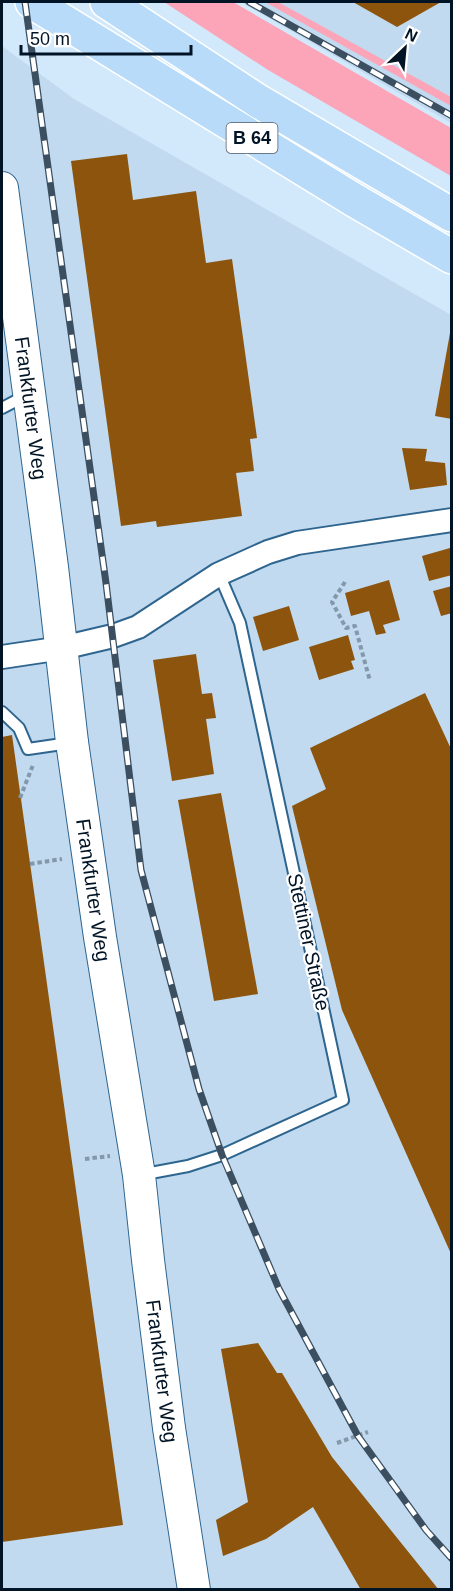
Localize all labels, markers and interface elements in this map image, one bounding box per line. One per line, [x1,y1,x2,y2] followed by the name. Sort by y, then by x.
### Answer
[21,18,190,56] scale bar
[375,18,435,78] north arrow
[402,25,420,45] text: N
[30,29,70,49] text: 50 m
[226,123,278,153] road number: B 64
[11,335,51,481] street label: Frankfurter Weg
[72,817,115,963] street label: Frankfurter Weg
[284,871,334,1013] street label: Stettiner Straße
[142,1298,182,1444] street label: Frankfurter Weg

